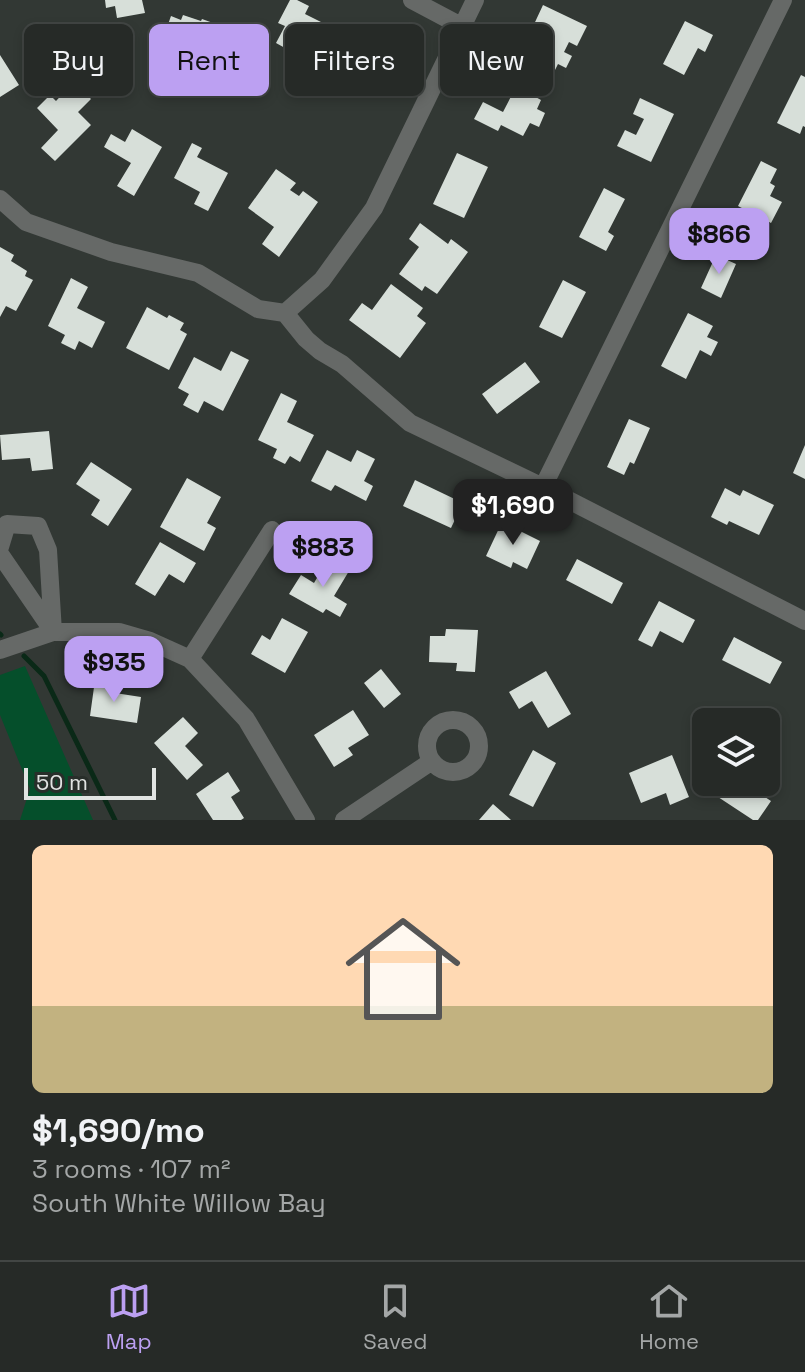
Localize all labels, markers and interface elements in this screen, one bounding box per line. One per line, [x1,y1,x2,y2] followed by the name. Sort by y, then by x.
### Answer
[24,24,133,96] chip: Buy
[149,24,269,96] chip: Rent
[285,24,424,96] chip: Filters
[440,24,553,96] chip: New
[672,208,766,276] pin: $866
[687,217,751,251] text: $866
[448,479,578,547] pin: $1,690
[471,488,555,522] text: $1,690
[276,521,370,589] pin: $883
[292,530,354,564] text: $883
[67,636,161,704] pin: $935
[82,645,146,679] text: $935
[692,708,780,796] map controls
[692,708,780,796] button: layers
[24,764,156,800] scale bar
[36,768,88,796] text: 50 m
[331,897,475,1041] icon: home
[32,1109,205,1152] text: $1,690/mo
[32,1152,230,1186] text: 3 rooms · 107 m²
[32,1186,326,1220] text: South White Willow Bay
[106,1279,152,1355] tab: Map
[363,1279,428,1355] tab: Saved
[639,1279,699,1355] tab: Home

